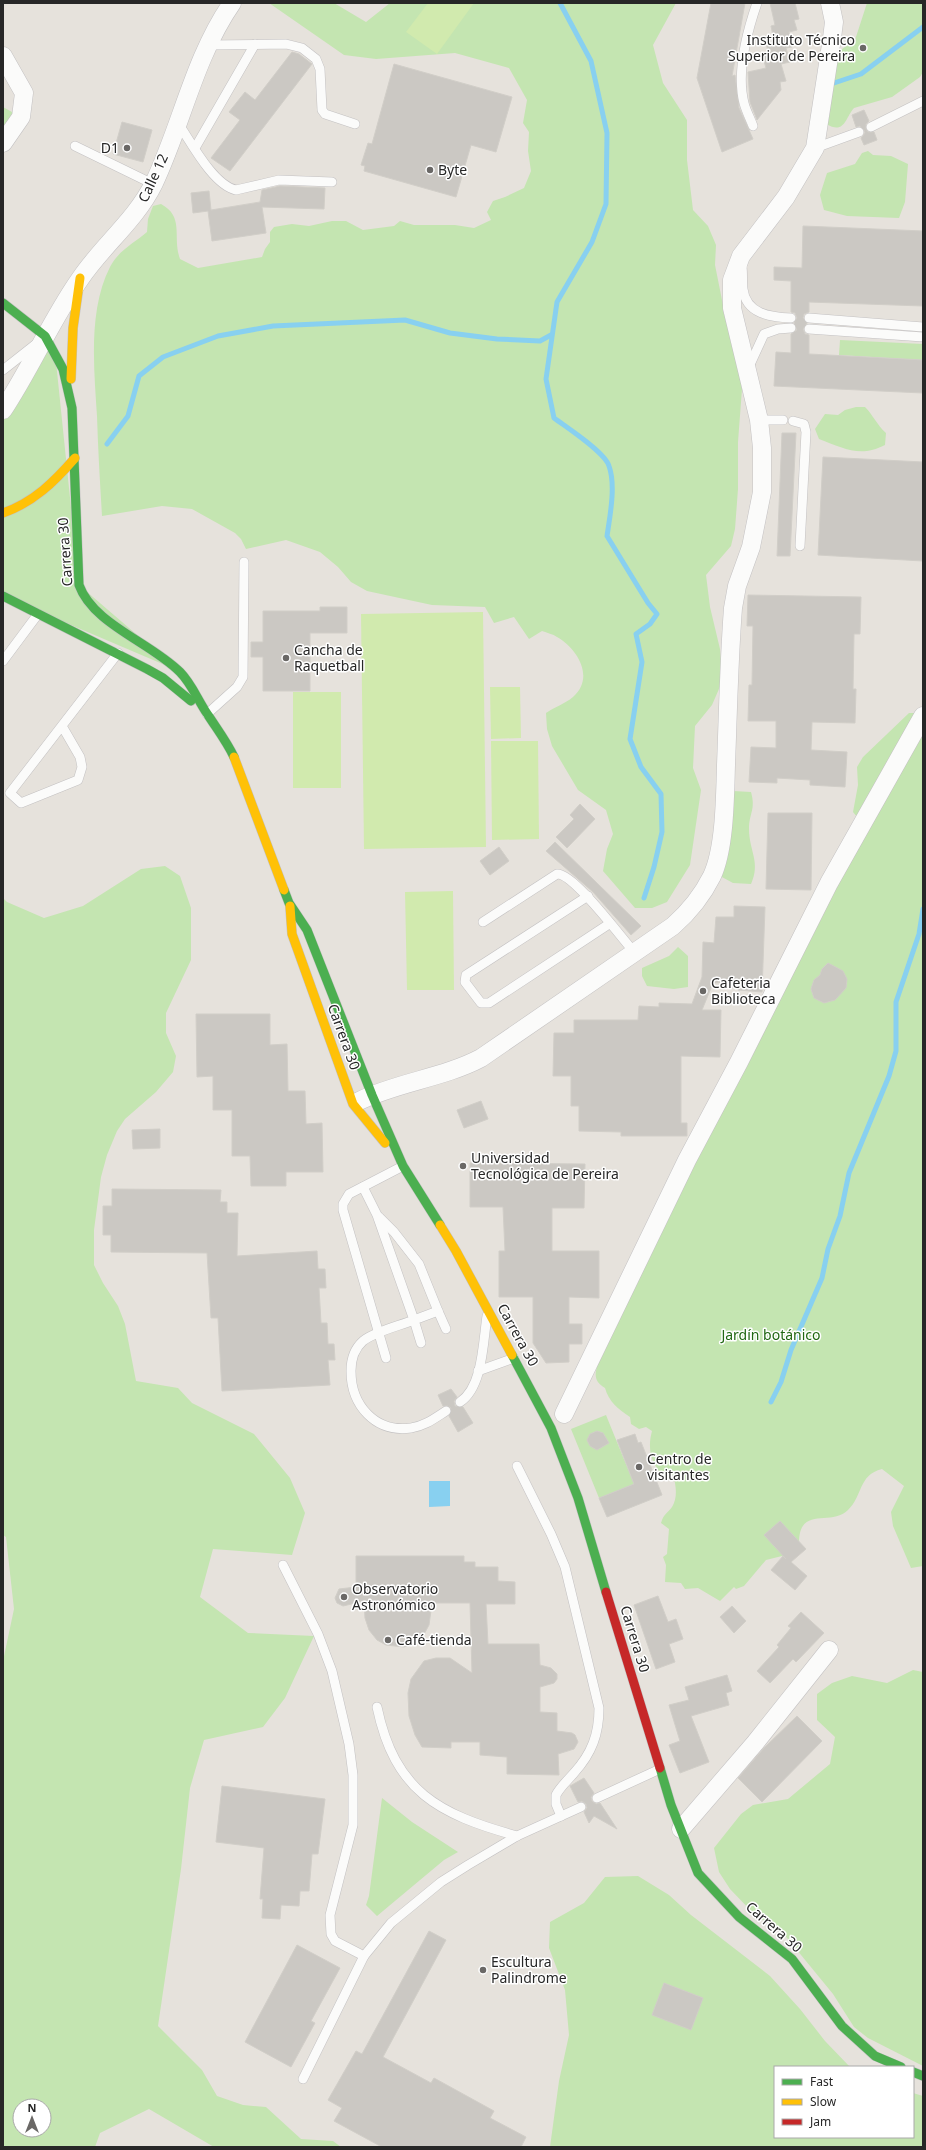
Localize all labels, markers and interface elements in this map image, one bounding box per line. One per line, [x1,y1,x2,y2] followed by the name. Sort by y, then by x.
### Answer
[728,30,855,65] place label: Instituto Técnico Superior de Pereira
[858,43,868,53] marker: Instituto Técnico Superior de Pereira
[101,138,119,157] place label: D1
[122,143,132,153] marker: D1
[133,150,172,205] street label: Calle 12
[438,160,467,179] place label: Byte
[425,165,435,175] marker: Byte
[53,517,76,587] street label: Carrera 30
[294,640,364,675] place label: Cancha de Raquetball
[281,653,291,663] marker: Cancha de Raquetball
[711,973,776,1008] place label: Cafeteria Biblioteca
[698,986,708,996] marker: Cafeteria Biblioteca
[324,1001,365,1072] street label: Carrera 30
[471,1148,619,1183] place label: Universidad Tecnológica de Pereira
[458,1161,468,1171] marker: Universidad Tecnológica de Pereira
[493,1300,543,1369] street label: Carrera 30
[719,1325,821,1344] park label: Jardín botánico
[647,1449,712,1484] place label: Centro de visitantes
[634,1462,644,1472] marker: Centro de visitantes
[352,1579,438,1614] place label: Observatorio Astronómico
[339,1592,349,1602] marker: Observatorio Astronómico
[616,1603,655,1675] street label: Carrera 30
[396,1630,472,1649] place label: Café-tienda
[383,1635,393,1645] marker: Café-tienda
[742,1897,807,1956] street label: Carrera 30
[491,1952,567,1987] place label: Escultura Palindrome
[478,1965,488,1975] marker: Escultura Palindrome
[774,2066,914,2138] legend
[810,2073,834,2090] text: Fast
[810,2093,837,2110] text: Slow
[12,2098,52,2138] north arrow
[28,2100,36,2115] text: N
[809,2113,831,2130] text: Jam

